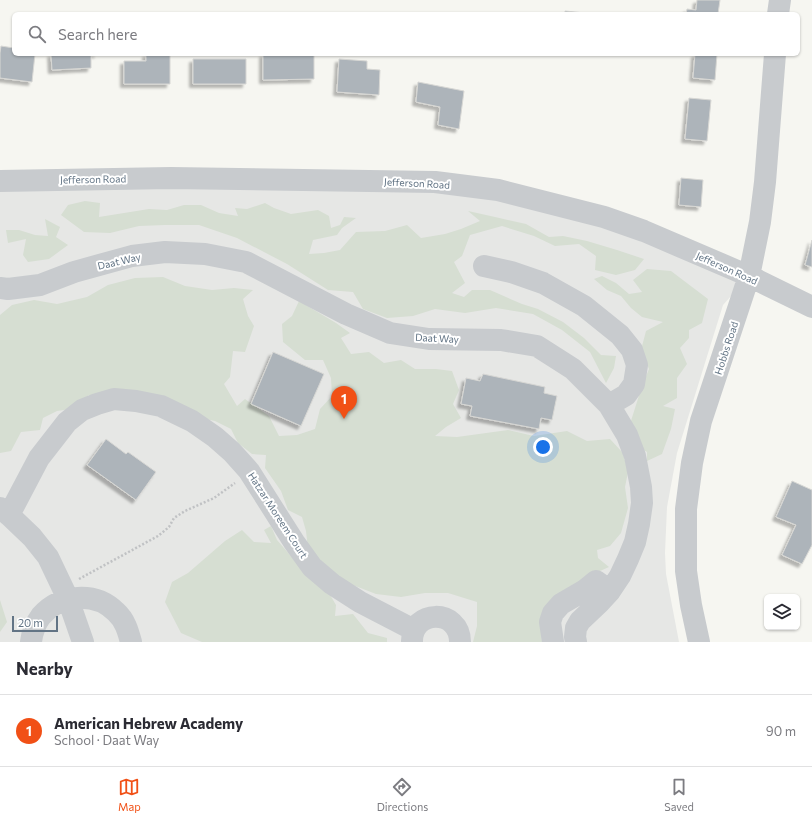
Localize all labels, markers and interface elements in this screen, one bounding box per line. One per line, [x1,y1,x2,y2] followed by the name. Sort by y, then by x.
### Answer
[12,12,800,56] search box
[26,23,48,45] icon: search
[58,25,137,43] text: Search here
[60,172,126,186] street label: Jefferson Road
[384,175,451,191] street label: Jefferson Road
[694,249,760,287] street label: Jefferson Road
[96,250,142,272] street label: Daat Way
[712,320,740,376] street label: Hobbs Road
[415,331,459,345] street label: Daat Way
[331,386,357,419] pin: 1
[533,437,553,457] your location
[246,470,310,560] street label: Hatzar Moreem Court
[764,594,800,630] map controls
[764,594,800,630] button: layers
[12,614,58,633] scale bar
[18,616,43,629] text: 20 m
[16,658,73,679] text: Nearby
[54,714,243,732] text: American Hebrew Academy
[26,723,32,739] text: 1
[766,723,796,739] text: 90 m
[54,732,159,748] text: School · Daat Way
[118,776,141,813] tab: Map
[377,776,428,813] tab: Directions
[664,776,694,813] tab: Saved

